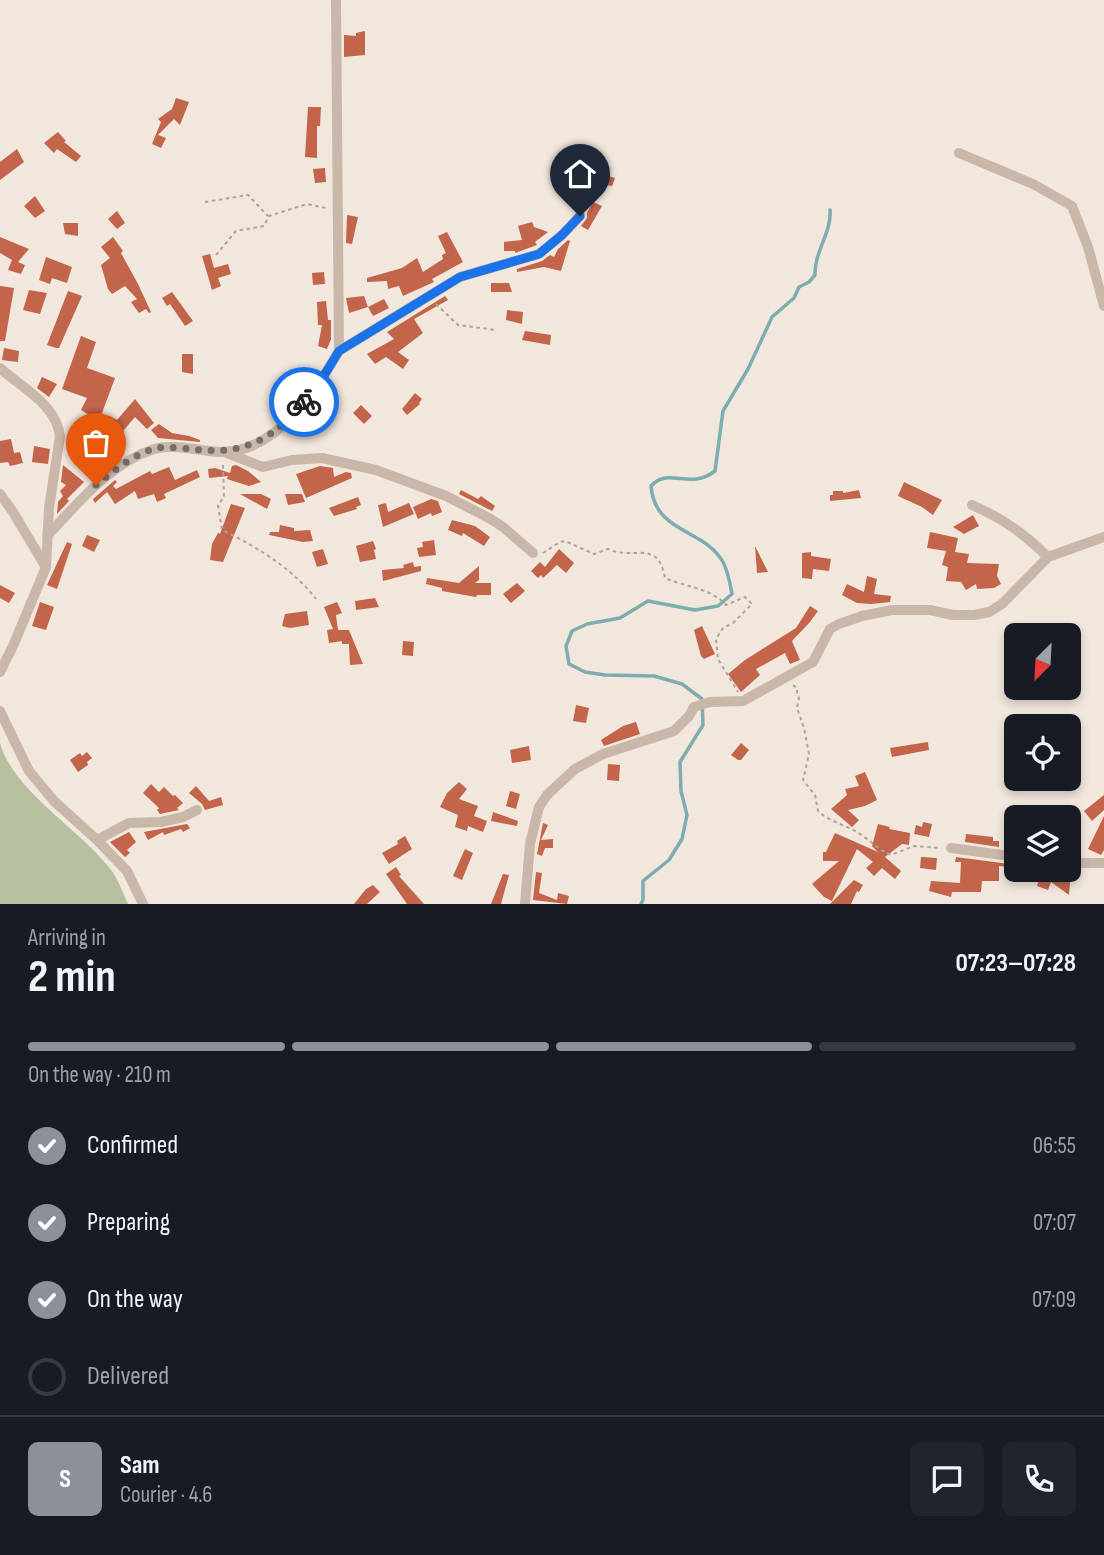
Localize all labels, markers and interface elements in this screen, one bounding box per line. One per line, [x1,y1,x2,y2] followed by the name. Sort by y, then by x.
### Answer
[550,144,610,216] pin
[561,155,599,193] icon: home
[269,367,339,437] courier
[285,383,323,421] icon: bike
[66,413,126,485] pin
[77,424,115,462] icon: bag
[1004,623,1082,700] north arrow
[1004,623,1081,882] map controls
[1004,714,1081,791] button: locate
[1004,805,1081,882] button: layers
[28,924,106,952] text: Arriving in
[955,948,1076,979] text: 07:23–07:28
[28,950,116,1005] text: 2 min
[28,1061,171,1089] text: On the way · 210 m
[28,1127,66,1165] icon: check
[87,1130,178,1161] text: Confirmed
[1033,1132,1076,1160] text: 06:55
[28,1204,66,1242] icon: check
[87,1207,170,1238] text: Preparing
[1033,1209,1076,1237] text: 07:07
[28,1281,66,1319] icon: check
[87,1284,183,1315] text: On the way
[1032,1286,1076,1314] text: 07:09
[87,1361,169,1392] text: Delivered
[910,1442,984,1516] button: chat
[1002,1442,1076,1516] button: phone
[120,1450,160,1481] text: Sam
[59,1464,71,1495] text: S
[120,1481,212,1509] text: Courier · 4.6

